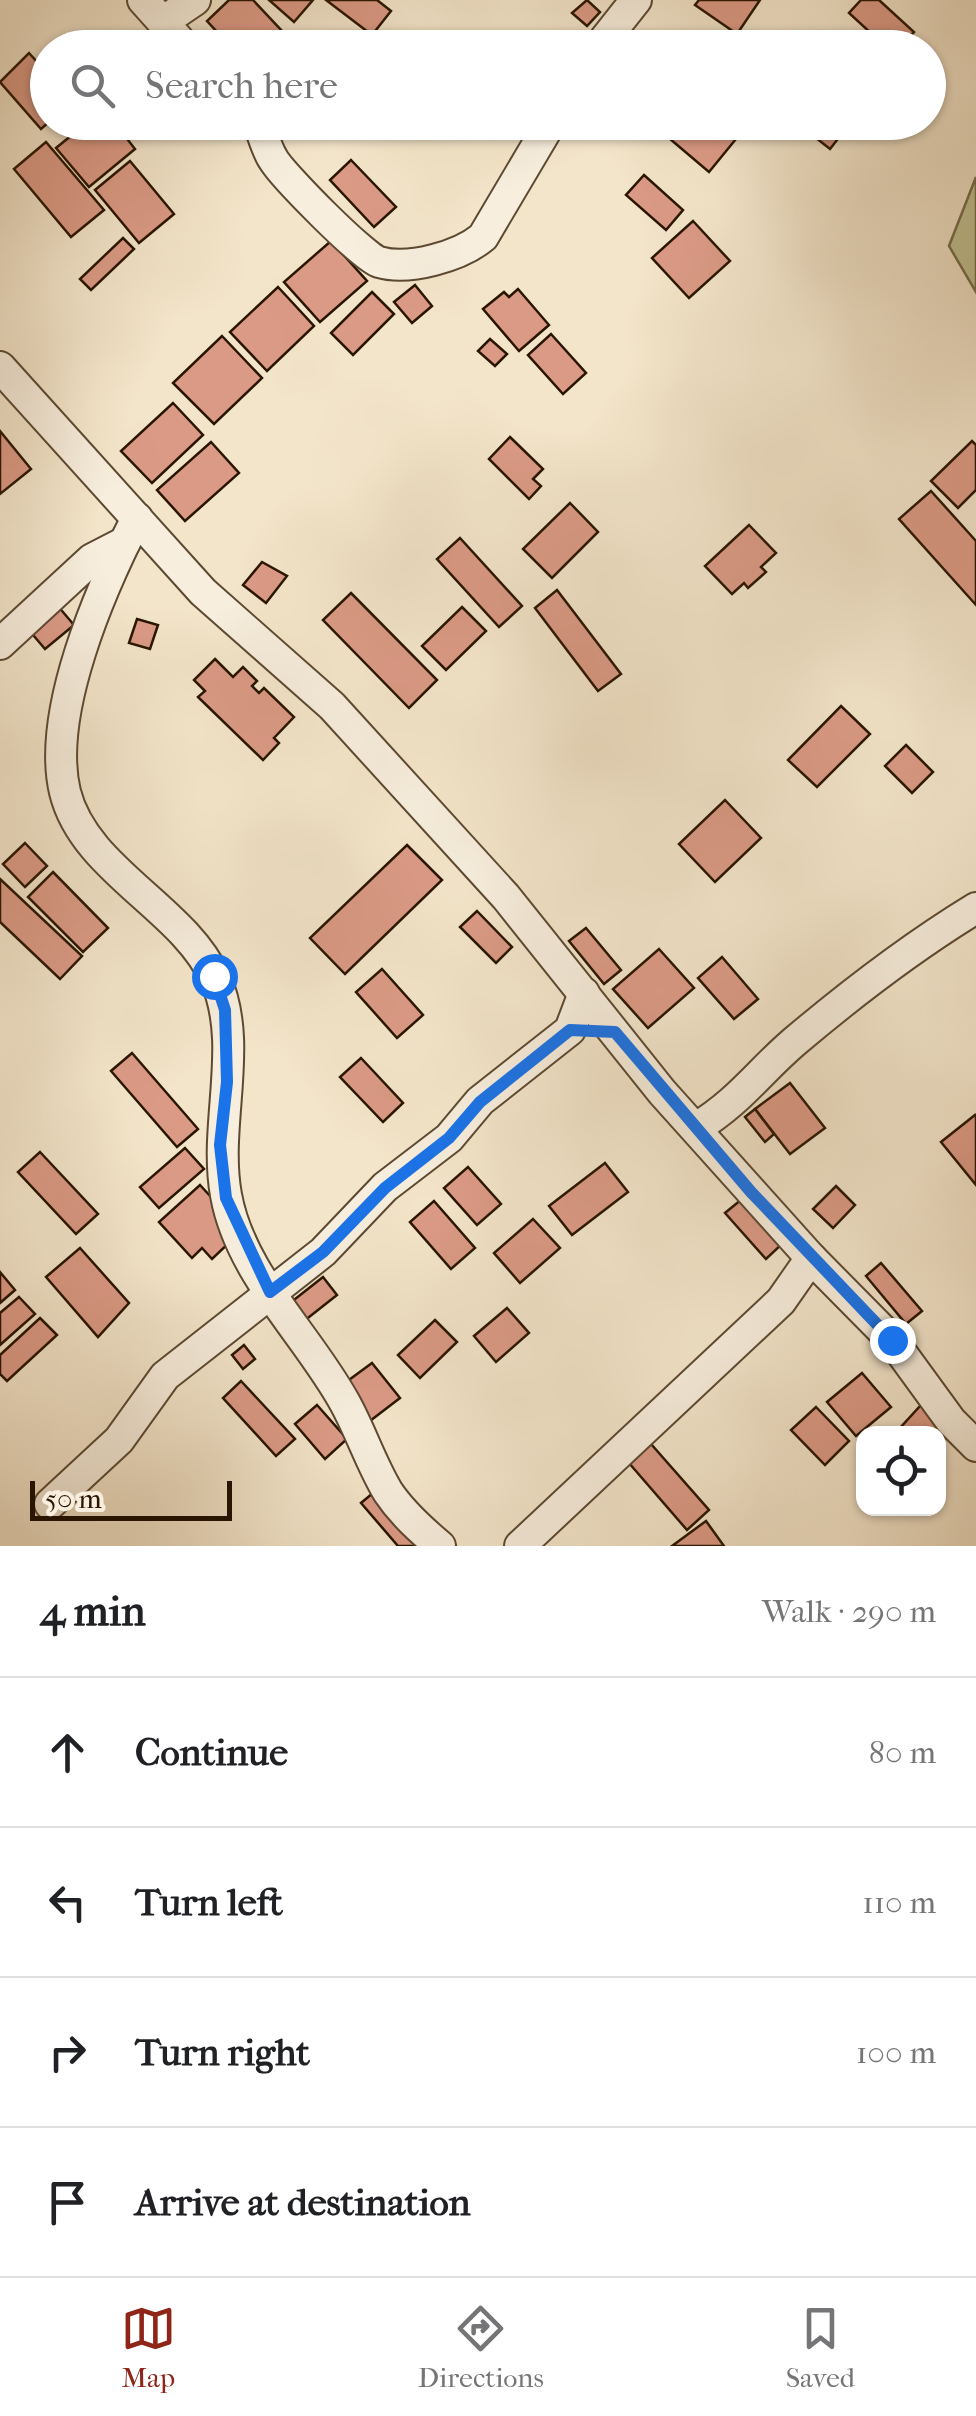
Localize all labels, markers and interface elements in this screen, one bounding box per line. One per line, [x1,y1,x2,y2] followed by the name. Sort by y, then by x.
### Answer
[30,30,946,140] search box
[65,58,120,113] icon: search
[145,63,338,108] text: Search here
[192,954,238,1000] route start
[870,1318,916,1364] route end
[856,1426,946,1516] map controls
[856,1426,946,1516] button: locate
[30,1476,232,1520] scale bar
[45,1482,102,1515] text: 50 m
[40,1587,146,1636] text: 4 min
[762,1593,936,1630] text: Walk · 290 m
[40,1725,95,1780] icon: ahead
[135,1730,288,1775] text: Continue
[869,1734,936,1771] text: 80 m
[40,1875,95,1930] icon: left
[135,1880,283,1925] text: Turn left
[862,1884,936,1921] text: 110 m
[40,2025,95,2080] icon: right
[135,2030,310,2075] text: Turn right
[856,2034,936,2071] text: 100 m
[40,2175,95,2230] icon: arrive
[135,2180,471,2225] text: Arrive at destination
[121,2301,176,2394] tab: Map
[418,2301,544,2394] tab: Directions
[786,2301,855,2394] tab: Saved

